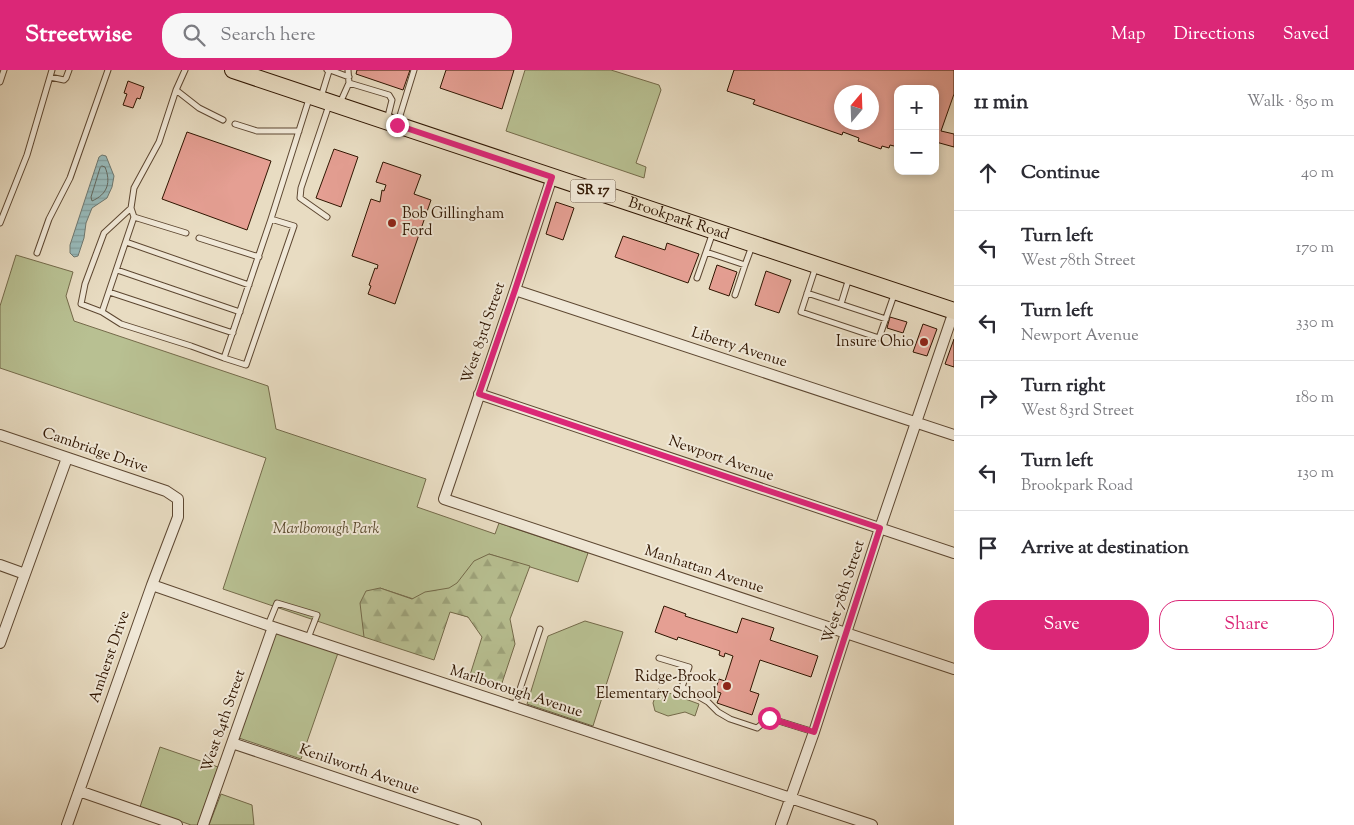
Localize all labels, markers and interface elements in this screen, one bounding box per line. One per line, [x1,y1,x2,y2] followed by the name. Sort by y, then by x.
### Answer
[162,13,512,58] search box
[25,18,132,52] text: Streetwise
[180,21,208,49] icon: search
[220,22,316,49] text: Search here
[1111,22,1146,48] text: Map
[1174,22,1255,48] text: Directions
[1283,22,1329,48] text: Saved
[834,85,879,130] north arrow
[894,85,939,175] map controls
[894,85,939,130] button: +
[974,88,1029,118] text: 11 min
[1247,91,1334,114] text: Walk · 850 m
[386,114,409,137] route end
[894,130,939,175] button: −
[974,159,1002,187] icon: ahead
[1021,160,1100,187] text: Continue
[1301,162,1334,185] text: 40 m
[570,180,616,202] road number: SR 17
[626,192,732,246] street label: Brookpark Road
[402,204,505,242] place label: Bob Gillingham Ford
[386,217,398,229] marker: Bob Gillingham Ford
[1021,223,1093,250] text: Turn left
[974,234,1002,262] icon: left
[1296,237,1334,260] text: 170 m
[1021,250,1135,273] text: West 78th Street
[457,280,511,386] street label: West 83rd Street
[1021,298,1093,325] text: Turn left
[974,309,1002,337] icon: left
[1296,312,1334,335] text: 330 m
[688,323,790,373] street label: Liberty Avenue
[1021,325,1139,348] text: Newport Avenue
[836,332,914,353] place label: Insure Ohio
[918,336,930,348] marker: Insure Ohio
[1021,373,1105,400] text: Turn right
[974,384,1002,412] icon: right
[1295,387,1334,410] text: 180 m
[1021,400,1134,423] text: West 83rd Street
[39,423,151,479] street label: Cambridge Drive
[665,431,777,487] street label: Newport Avenue
[1021,448,1093,475] text: Turn left
[974,459,1002,487] icon: left
[1297,462,1334,485] text: 130 m
[1021,475,1133,498] text: Brookpark Road
[273,519,379,540] park label: Marlborough Park
[974,534,1002,562] icon: arrive
[1021,535,1189,562] text: Arrive at destination
[817,538,871,646] street label: West 78th Street
[642,541,766,599] street label: Manhattan Avenue
[974,600,1149,650] button: Save
[1159,600,1334,650] button: Share
[84,608,136,706] street label: Amherst Drive
[447,661,585,723] street label: Marlborough Avenue
[197,667,251,775] street label: West 84th Street
[596,667,717,705] place label: Ridge-Brook Elementary School
[721,680,733,692] marker: Ridge-Brook Elementary School
[758,707,781,730] route start
[296,740,422,800] street label: Kenilworth Avenue

